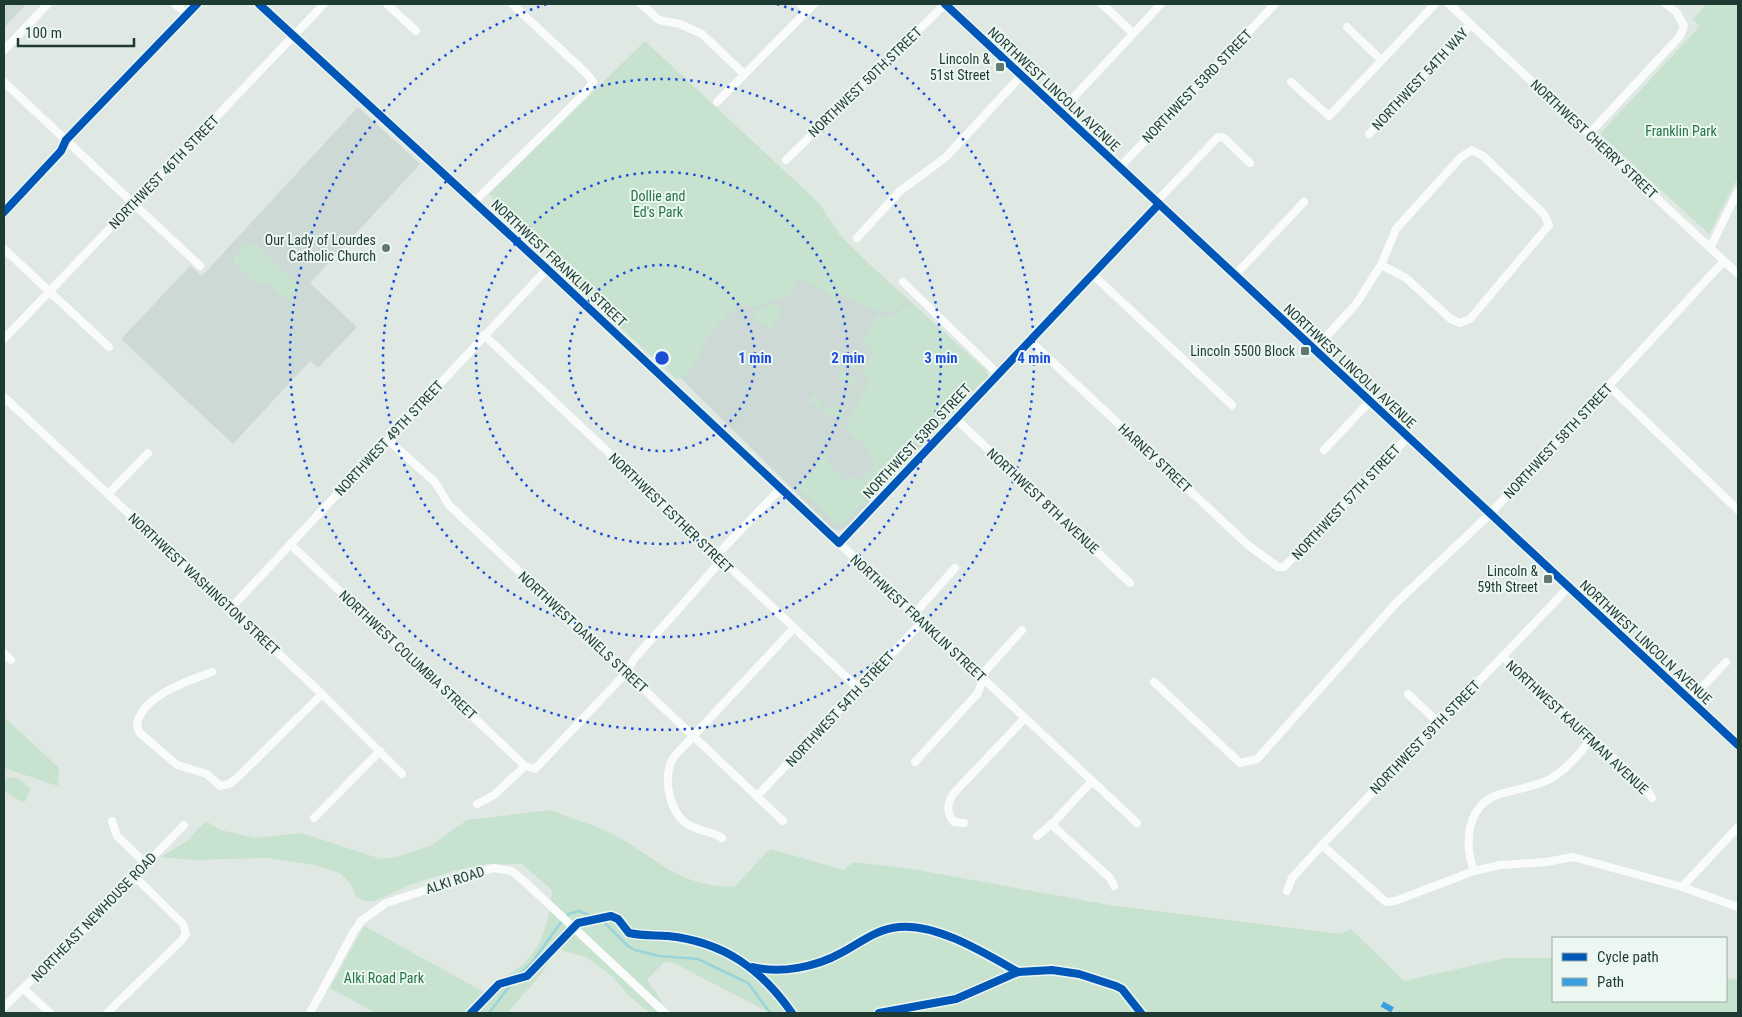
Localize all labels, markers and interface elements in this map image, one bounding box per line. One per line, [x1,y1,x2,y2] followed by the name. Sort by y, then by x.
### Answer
[18,15,134,47] scale bar
[25,24,62,42] text: 100 m
[805,24,925,140] street label: NORTHWEST 50TH STREET
[985,24,1123,154] street label: NORTHWEST LINCOLN AVENUE
[1369,24,1472,133] street label: NORTHWEST 54TH WAY
[1139,26,1255,146] street label: NORTHWEST 53RD STREET
[930,51,990,83] place label: Lincoln & 51st Street
[994,61,1006,73] marker: Lincoln & 51st Street
[1527,76,1661,202] street label: NORTHWEST CHERRY STREET
[106,112,222,232] street label: NORTHWEST 46TH STREET
[1645,123,1718,139] park label: Franklin Park
[631,188,685,220] park label: Dollie and Ed's Park
[488,196,630,330] street label: NORTHWEST FRANKLIN STREET
[265,232,376,264] place label: Our Lady of Lourdes Catholic Church
[380,242,392,254] marker: Our Lady of Lourdes Catholic Church
[1281,301,1419,431] street label: NORTHWEST LINCOLN AVENUE
[1190,343,1296,359] place label: Lincoln 5500 Block
[1299,345,1311,357] marker: Lincoln 5500 Block
[653,349,671,367] centre of rings
[738,349,772,367] text: 1 min
[831,349,865,367] text: 2 min
[924,349,958,367] text: 3 min
[1017,349,1051,367] text: 4 min
[332,377,446,499] street label: NORTHWEST 49TH STREET
[860,380,974,502] street label: NORTHWEST 53RD STREET
[1501,380,1615,502] street label: NORTHWEST 58TH STREET
[1115,420,1195,496] street label: HARNEY STREET
[1289,441,1403,563] street label: NORTHWEST 57TH STREET
[984,445,1102,557] street label: NORTHWEST 8TH AVENUE
[606,450,736,576] street label: NORTHWEST ESTHER STREET
[125,510,283,658] street label: NORTHWEST WASHINGTON STREET
[847,551,989,685] street label: NORTHWEST FRANKLIN STREET
[1477,563,1538,595] place label: Lincoln & 59th Street
[515,568,651,696] street label: NORTHWEST DANIELS STREET
[1542,573,1554,585] marker: Lincoln & 59th Street
[1577,577,1715,707] street label: NORTHWEST LINCOLN AVENUE
[336,587,480,723] street label: NORTHWEST COLUMBIA STREET
[783,648,897,770] street label: NORTHWEST 54TH STREET
[1503,657,1651,797] street label: NORTHWEST KAUFFMAN AVENUE
[1367,677,1483,797] street label: NORTHWEST 59TH STREET
[28,849,160,985] street label: NORTHEAST NEWHOUSE ROAD
[424,863,486,897] street label: ALKI ROAD
[1552,937,1727,1002] legend
[1597,948,1659,966] text: Cycle path
[344,970,425,986] park label: Alki Road Park
[1597,973,1624,991] text: Path

